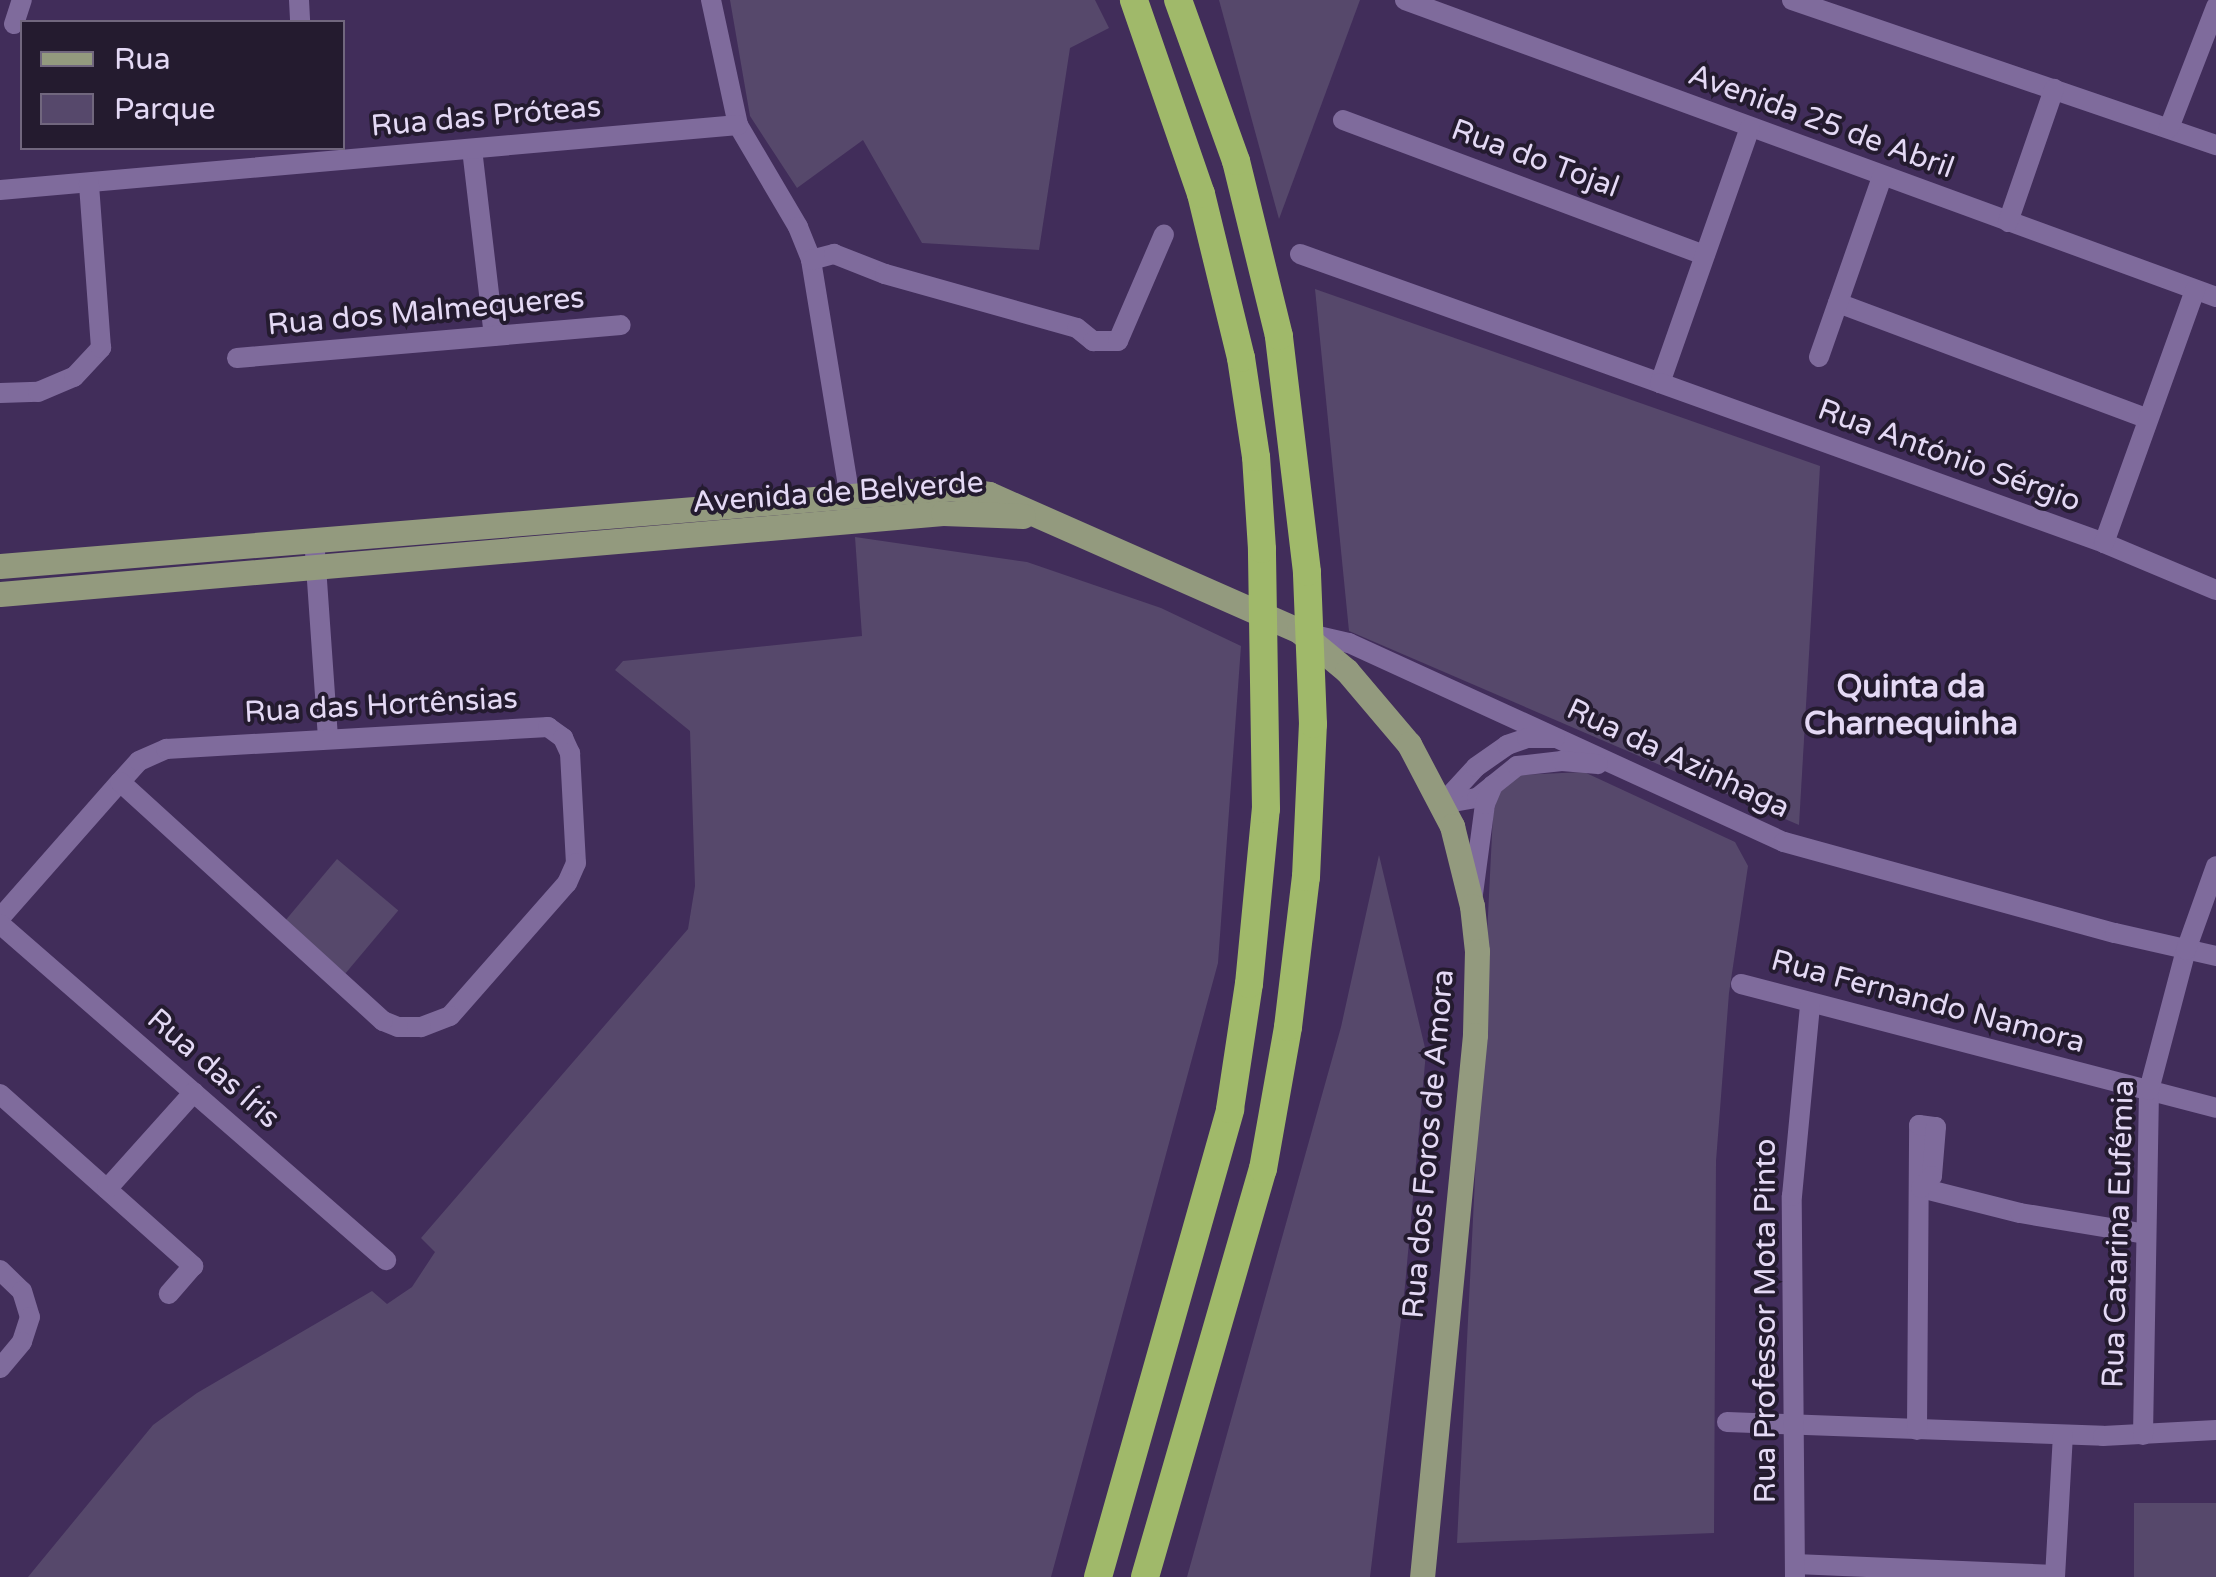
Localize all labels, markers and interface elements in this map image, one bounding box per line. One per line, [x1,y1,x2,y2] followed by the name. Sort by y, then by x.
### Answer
[20,20,345,150] legend
[114,41,171,78] text: Rua
[1683,57,1959,187] street label: Avenida 25 de Abril
[369,89,603,145] street label: Rua das Próteas
[114,91,215,128] text: Parque
[1446,112,1624,206] street label: Rua do Tojal
[266,280,586,344] street label: Rua dos Malmequeres
[1813,392,2085,520] street label: Rua António Sérgio
[691,465,985,521] street label: Avenida de Belverde
[1804,669,2018,744] district label: Quinta da Charnequinha
[243,681,519,731] street label: Rua das Hortênsias
[1561,692,1795,826] street label: Rua da Azinhaga
[1767,943,2089,1061] street label: Rua Fernando Namora
[1396,968,1462,1320] street label: Rua dos Foros de Amora
[139,1002,287,1136] street label: Rua das Íris
[2096,1079,2142,1389] street label: Rua Catarina Eufémia
[1748,1139,1784,1503] street label: Rua Professor Mota Pinto

